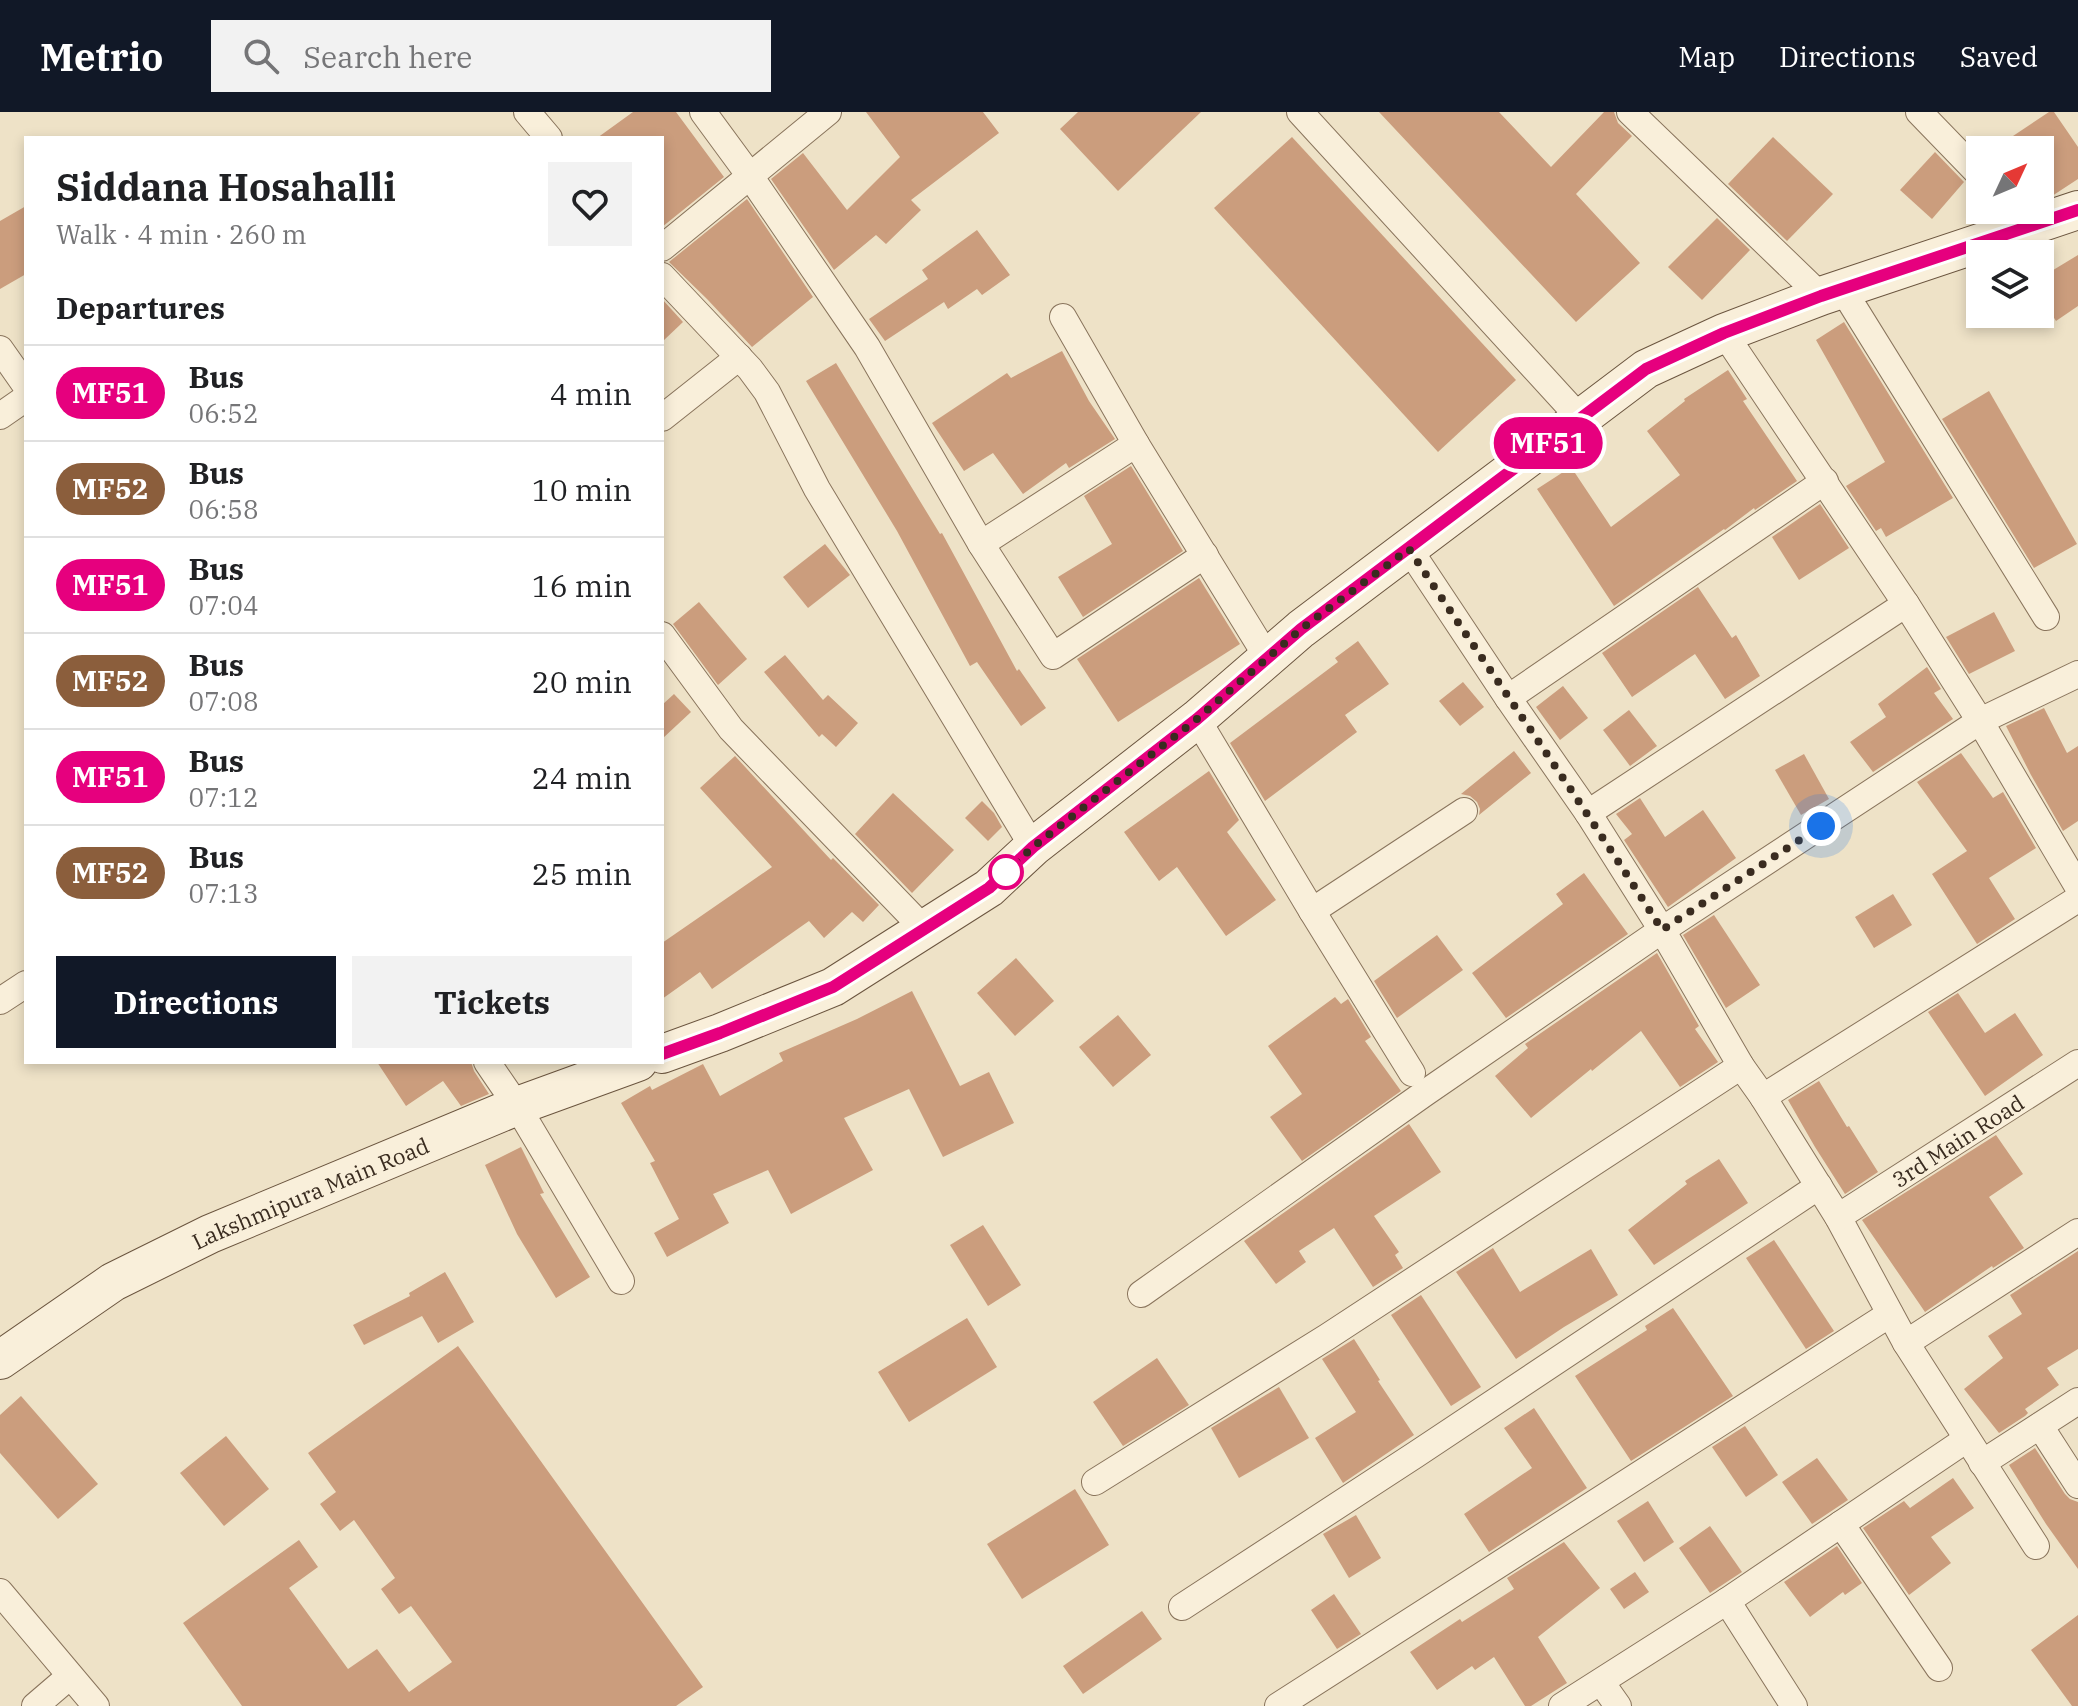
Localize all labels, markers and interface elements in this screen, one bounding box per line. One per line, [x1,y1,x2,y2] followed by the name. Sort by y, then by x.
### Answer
[211,20,771,92] search box
[40,32,163,81] text: Metrio
[239,34,283,78] icon: search
[303,37,472,76] text: Search here
[1678,38,1735,75] text: Map
[1779,38,1916,75] text: Directions
[1960,38,2038,75] text: Saved
[1966,136,2054,224] north arrow
[1966,136,2054,328] map controls
[56,162,396,211] text: Siddana Hosahalli
[548,162,632,246] button: heart
[56,217,307,251] text: Walk · 4 min · 260 m
[1966,240,2054,328] button: layers
[56,288,225,327] text: Departures
[189,357,244,396] text: Bus
[72,374,149,411] text: MF51
[550,374,632,413] text: 4 min
[189,396,258,430] text: 06:52
[1492,417,1604,469] line badge: MF51
[1510,424,1586,461] text: MF51
[189,453,244,492] text: Bus
[72,470,149,507] text: MF52
[532,470,632,509] text: 10 min
[189,492,258,526] text: 06:58
[189,549,244,588] text: Bus
[72,566,149,603] text: MF51
[532,566,632,605] text: 16 min
[189,588,258,622] text: 07:04
[189,645,244,684] text: Bus
[72,662,149,699] text: MF52
[532,662,632,701] text: 20 min
[189,684,258,718] text: 07:08
[189,741,244,780] text: Bus
[72,758,149,795] text: MF51
[532,758,632,797] text: 24 min
[189,780,258,814] text: 07:12
[1801,806,1841,846] your location
[189,837,244,876] text: Bus
[72,854,149,891] text: MF52
[532,854,632,893] text: 25 min
[989,855,1023,889] unlabelled marker
[189,876,258,910] text: 07:13
[56,956,336,1048] button: Directions
[352,956,632,1048] button: Tickets
[1886,1087,2029,1193] street label: 3rd Main Road
[187,1130,433,1255] street label: Lakshmipura Main Road

